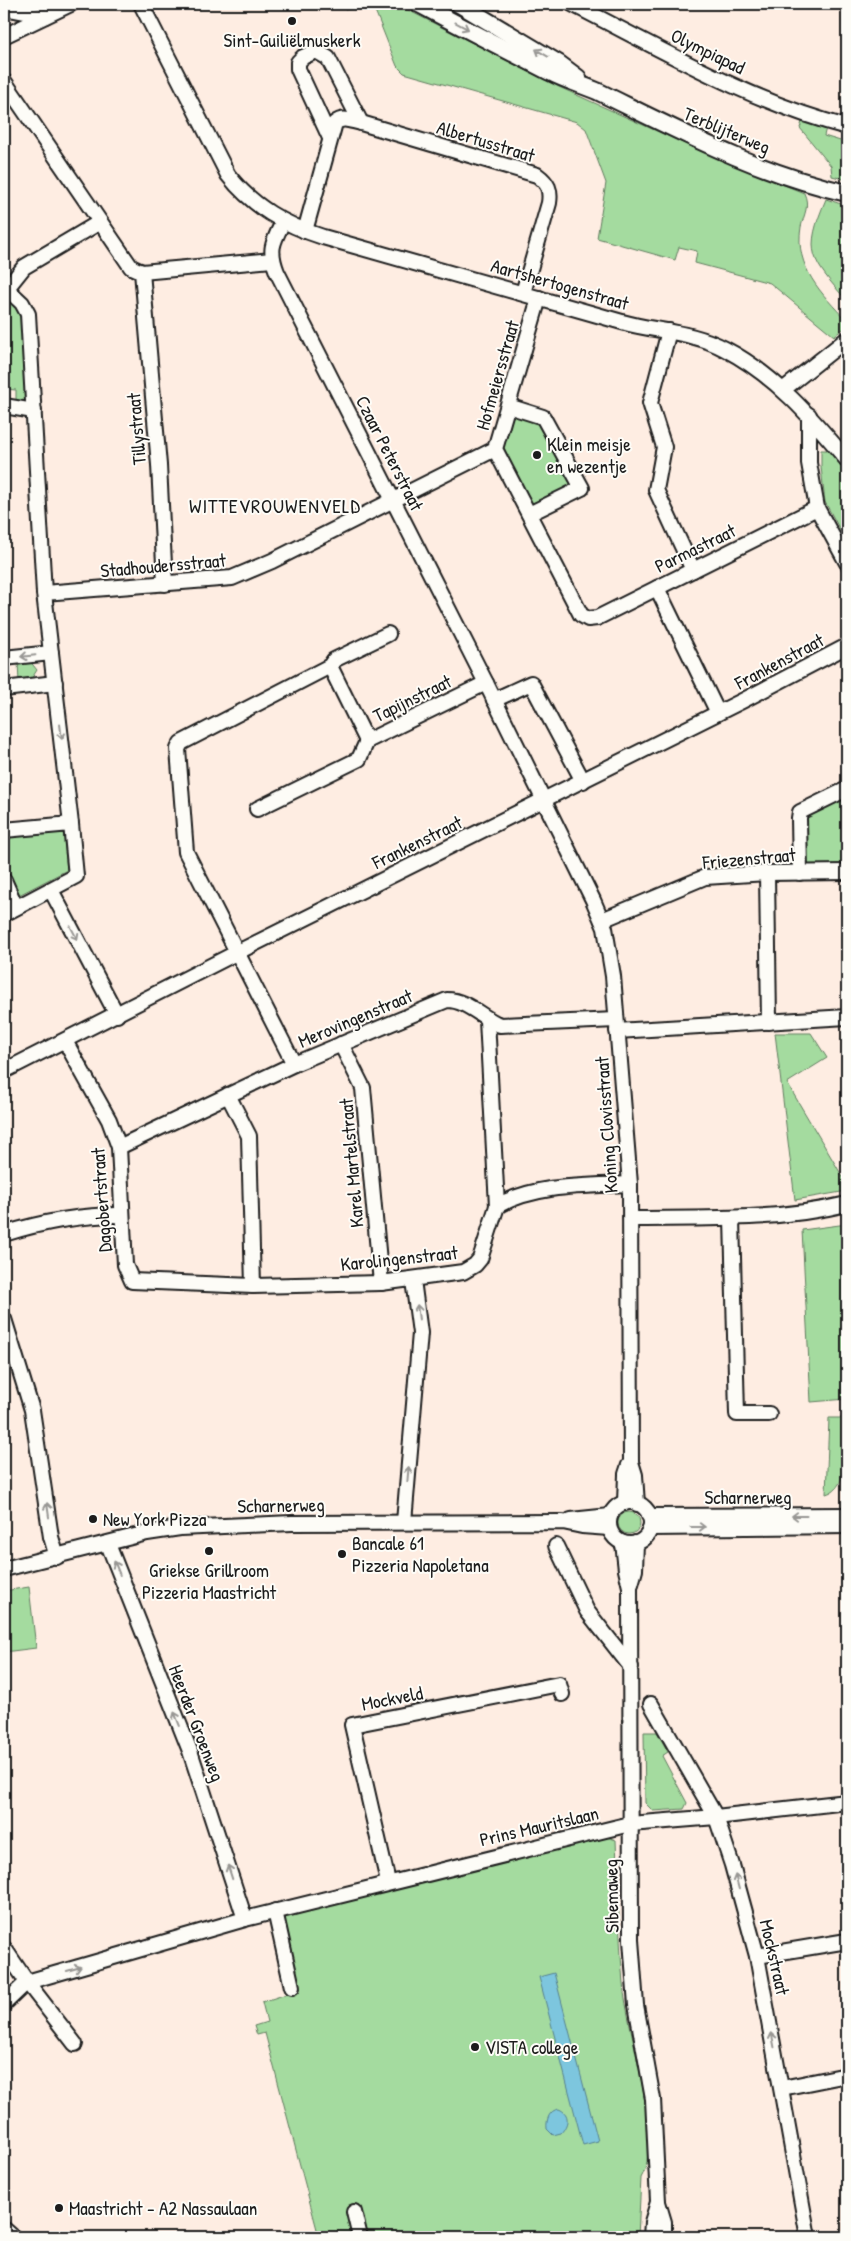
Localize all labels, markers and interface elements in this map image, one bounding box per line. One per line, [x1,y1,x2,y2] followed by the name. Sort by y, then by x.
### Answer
[286,15,298,27] marker: Sint-Guiliëlmuskerk
[454,22,469,31] one-way arrow
[667,22,750,80] street label: Olympiapad
[223,27,361,53] place label: Sint-Guiliëlmuskerk
[535,48,550,58] one-way arrow
[680,100,774,160] street label: Terblijterweg
[434,114,539,168] street label: Albertusstraat
[488,252,632,316] street label: Aartshertogenstraat
[469,317,525,433] street label: Hofmeiersstraat
[350,391,430,515] street label: Czaar Peterstraat
[120,392,152,466] street label: Tillystraat
[547,431,631,479] place label: Klein meisje en wezentje
[531,449,543,461] marker: Klein meisje en wezentje
[189,492,361,519] district label: WITTEVROUWENVELD
[650,517,740,579] street label: Parmastraat
[99,547,227,583] street label: Stadhoudersstraat
[729,627,828,696] street label: Frankenstraat
[20,651,36,661] one-way arrow
[368,668,456,728] street label: Tapijnstraat
[56,723,66,739] one-way arrow
[367,809,467,875] street label: Frankenstraat
[700,841,797,875] street label: Friezenstraat
[70,925,79,940] one-way arrow
[294,982,416,1054] street label: Merovingenstraat
[588,1055,624,1194] street label: Koning Clovisstraat
[332,1097,370,1229] street label: Karel Martelstraat
[84,1147,118,1253] street label: Dagobertstraat
[339,1239,459,1277] street label: Karolingenstraat
[412,1304,422,1320] one-way arrow
[404,1466,413,1482] one-way arrow
[704,1484,792,1510] street label: Scharnerweg
[237,1491,325,1519] street label: Scharnerweg
[42,1502,52,1518] one-way arrow
[103,1506,207,1532] place label: New York Pizza
[791,1511,807,1521] one-way arrow
[87,1513,99,1525] marker: New York Pizza
[690,1522,706,1532] one-way arrow
[352,1530,489,1578] place label: Bancale 61 Pizzeria Napoletana
[203,1545,215,1557] marker: Griekse Grillroom Pizzeria Maastricht
[336,1548,348,1560] marker: Bancale 61 Pizzeria Napoletana
[142,1557,277,1605] place label: Griekse Grillroom Pizzeria Maastricht
[111,1561,121,1576] one-way arrow
[163,1661,231,1785] street label: Heerder Groenweg
[359,1679,425,1717] street label: Mockveld
[172,1711,181,1727] one-way arrow
[477,1800,601,1852] street label: Prins Mauritslaan
[597,1859,625,1933] street label: Sibemaweg
[224,1865,234,1881] one-way arrow
[732,1874,741,1890] one-way arrow
[754,1917,796,1998] street label: Mockstraat
[65,1963,81,1973] one-way arrow
[768,2032,777,2048] one-way arrow
[485,2034,579,2060] place label: VISTA college
[469,2041,481,2053] marker: VISTA college
[69,2195,257,2221] place label: Maastricht - A2 Nassaulaan
[53,2202,65,2214] marker: Maastricht - A2 Nassaulaan

